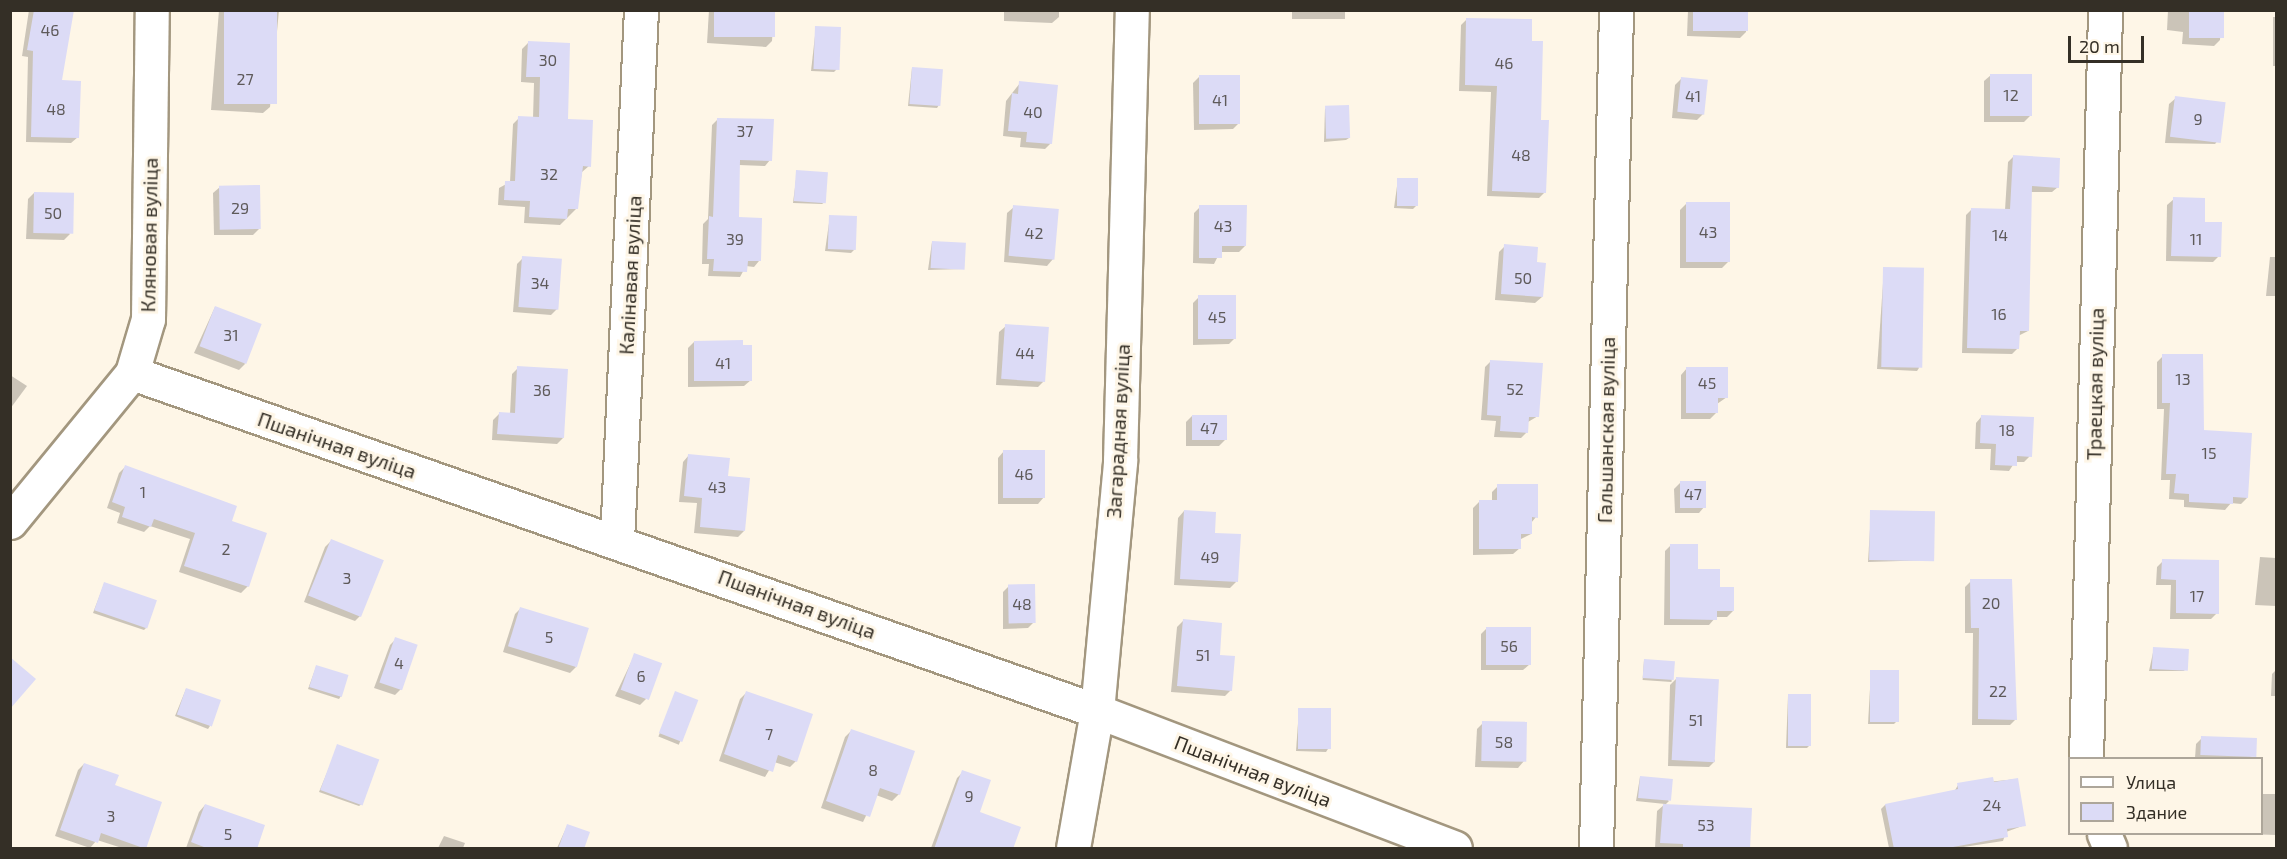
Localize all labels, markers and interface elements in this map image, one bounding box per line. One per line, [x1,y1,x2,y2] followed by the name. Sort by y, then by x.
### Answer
[41,20,59,40] house number: 46
[2071,24,2148,62] scale bar
[2079,35,2120,57] text: 20 m
[539,50,557,70] house number: 30
[1495,53,1513,73] house number: 46
[236,69,254,89] house number: 27
[2003,85,2019,105] house number: 12
[1685,86,1701,106] house number: 41
[1212,90,1228,110] house number: 41
[46,99,66,119] house number: 48
[1023,102,1043,122] house number: 40
[2193,109,2203,129] house number: 9
[736,121,754,141] house number: 37
[1511,145,1531,165] house number: 48
[136,157,162,313] street label: Кляновая вуліца
[540,164,558,184] house number: 32
[614,195,646,355] street label: Калінавая вуліца
[231,198,249,218] house number: 29
[44,203,62,223] house number: 50
[1214,216,1232,236] house number: 43
[1699,222,1717,242] house number: 43
[1025,223,1043,243] house number: 42
[1992,225,2008,245] house number: 14
[726,229,744,249] house number: 39
[2190,229,2202,249] house number: 11
[1514,268,1532,288] house number: 50
[531,273,549,293] house number: 34
[1991,304,2007,324] house number: 16
[1208,307,1226,327] house number: 45
[2082,308,2108,460] street label: Траецкая вуліца
[223,325,239,345] house number: 31
[1592,337,1620,523] street label: Гальшанская вуліца
[1015,343,1035,363] house number: 44
[1101,343,1135,519] street label: Загарадная вуліца
[715,353,731,373] house number: 41
[2175,369,2191,389] house number: 13
[1698,373,1716,393] house number: 45
[1506,379,1524,399] house number: 52
[533,380,551,400] house number: 36
[255,407,419,483] street label: Пшанічная вуліца
[1200,418,1218,438] house number: 47
[1999,420,2015,440] house number: 18
[2202,443,2216,463] house number: 15
[1015,464,1033,484] house number: 46
[708,477,726,497] house number: 43
[140,482,146,502] house number: 1
[1684,484,1702,504] house number: 47
[222,539,230,559] house number: 2
[1201,547,1219,567] house number: 49
[715,564,879,644] street label: Пшанічная вуліца
[343,568,351,588] house number: 3
[2190,586,2204,606] house number: 17
[1982,593,2000,613] house number: 20
[1012,594,1032,614] house number: 48
[545,627,553,647] house number: 5
[1500,636,1518,656] house number: 56
[1196,645,1210,665] house number: 51
[394,653,404,673] house number: 4
[636,666,646,686] house number: 6
[1989,681,2007,701] house number: 22
[1689,710,1703,730] house number: 51
[765,724,773,744] house number: 7
[1171,730,1335,812] street label: Пшанічная вуліца
[1495,732,1513,752] house number: 58
[2068,757,2263,835] legend
[868,760,878,780] house number: 8
[2126,771,2176,793] text: Улица
[964,786,974,806] house number: 9
[1983,795,2001,815] house number: 24
[2126,801,2187,823] text: Здание
[107,806,115,826] house number: 3
[1697,815,1715,835] house number: 53
[224,824,232,844] house number: 5

